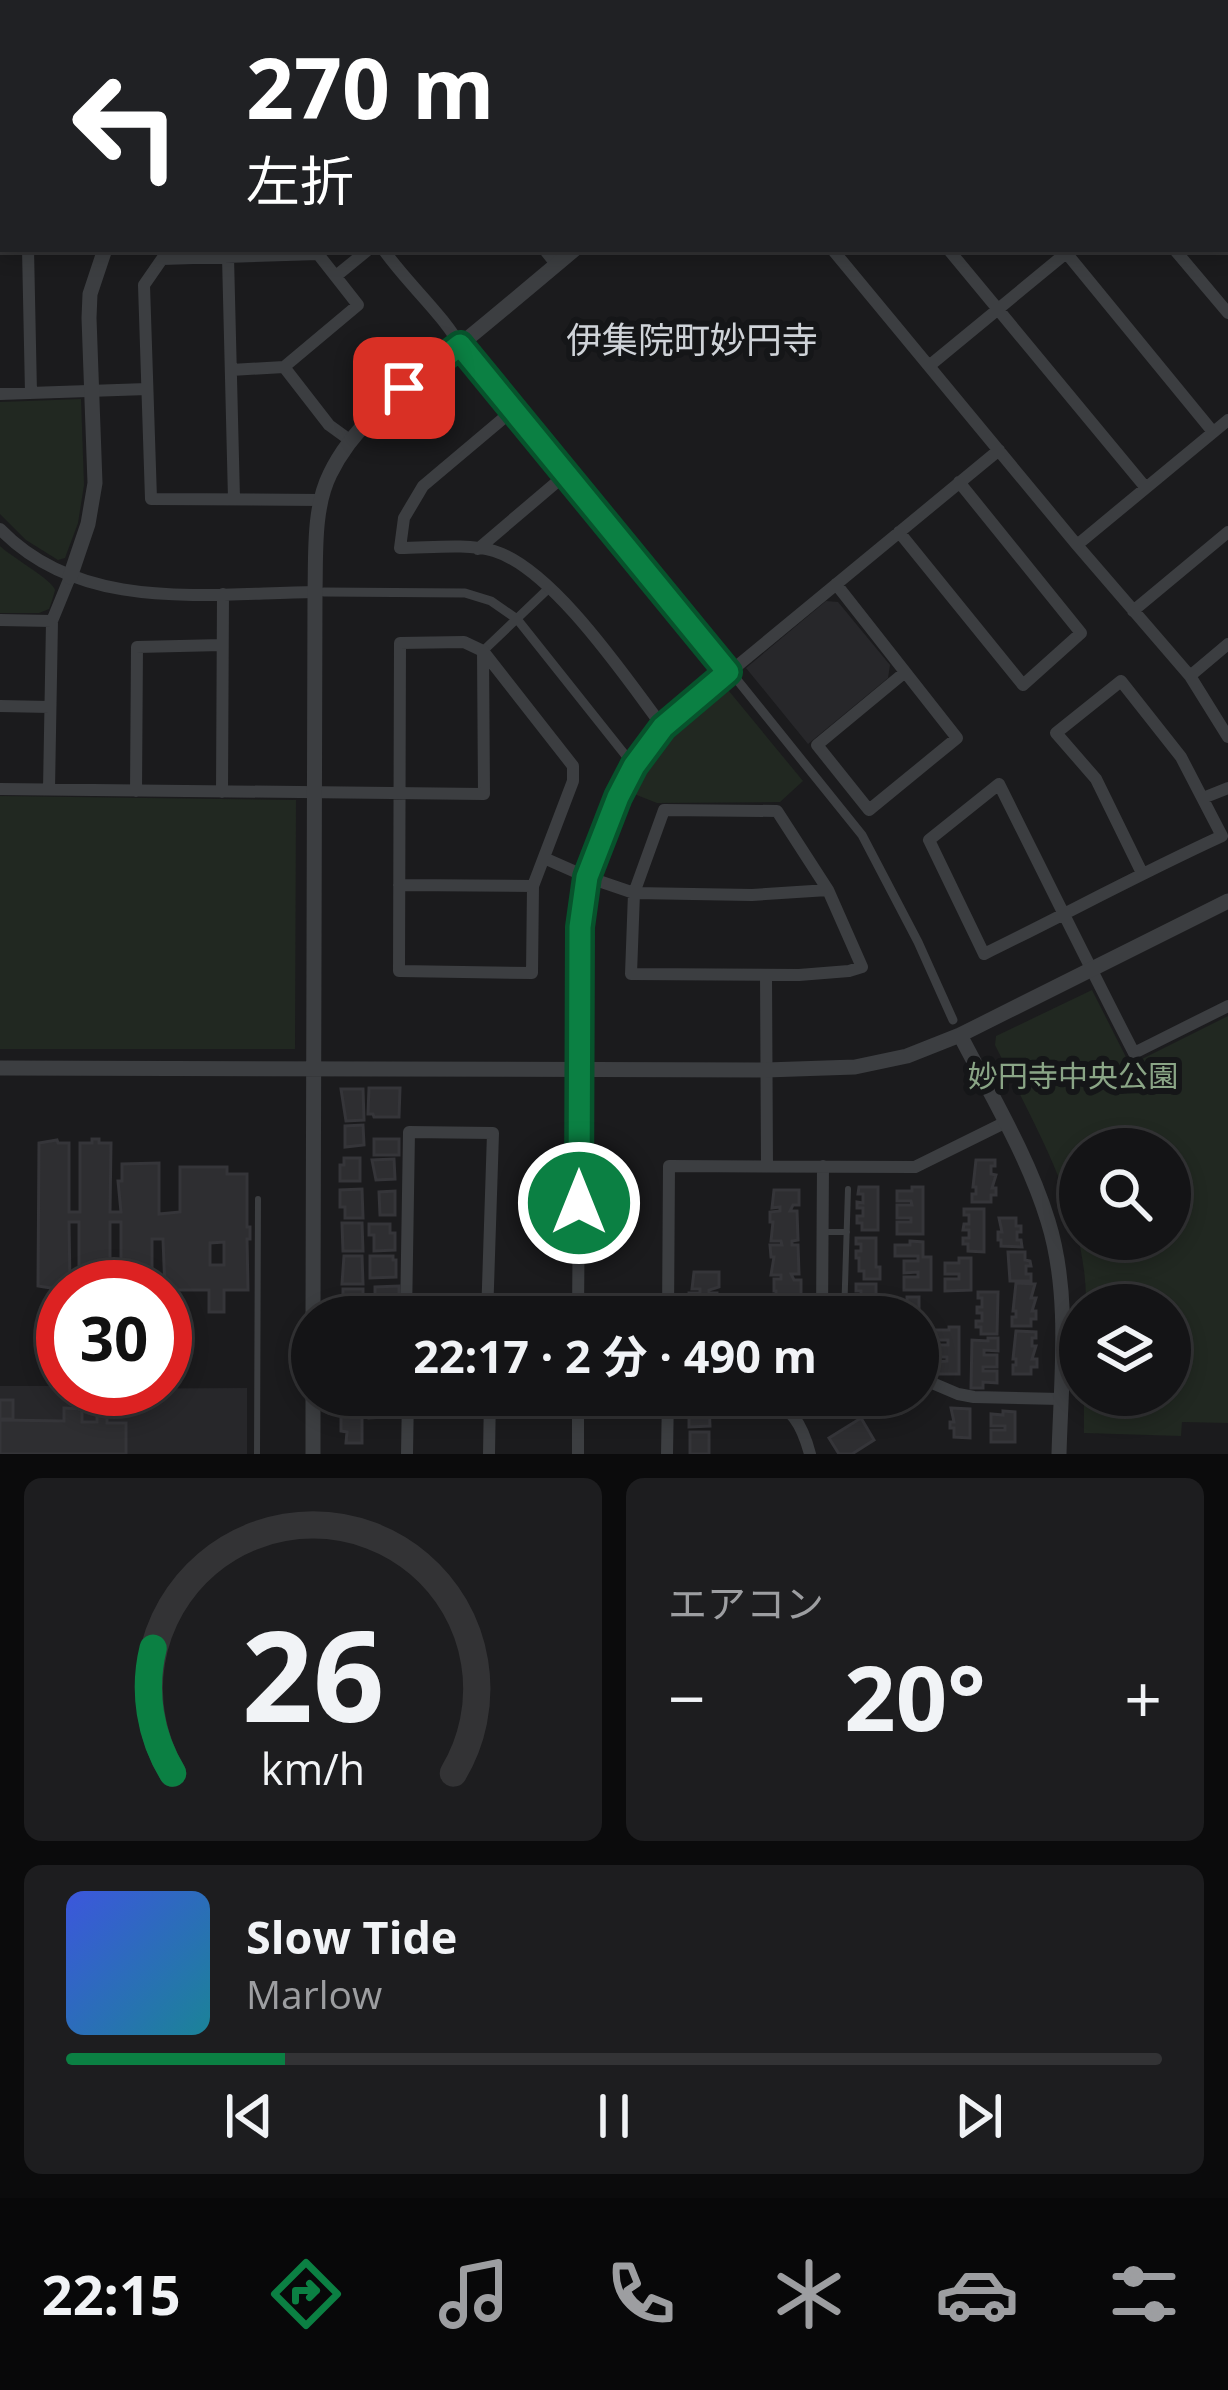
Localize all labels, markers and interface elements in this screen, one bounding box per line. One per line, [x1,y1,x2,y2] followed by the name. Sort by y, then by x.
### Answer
[246,29,494,144] text: 270 m
[48,48,204,204] icon: left
[246,143,354,217] text: 左折
[566,315,818,364] district label: 伊集院町妙円寺
[353,337,455,439] pin
[371,355,437,421] icon: arrive
[968,1055,1178,1096] park label: 妙円寺中央公園
[1059,1128,1191,1416] map controls
[1059,1128,1191,1260] button: search
[516,1140,642,1266] position arrow
[36,1260,192,1416] speed limit sign: 30
[1059,1284,1191,1416] button: layers
[413,1325,817,1386] text: 22:17 · 2 分 · 490 m
[668,1576,824,1629] text: エアコン
[242,1589,384,1759] text: 26
[844,1635,986,1757] text: 20°
[668,1652,706,1742] text: −
[1124,1652,1162,1742] text: +
[261,1738,365,1797] text: km/h
[246,1906,457,1967] text: Slow Tide
[246,1967,382,2020] text: Marlow
[216,2083,282,2149] icon: previous
[581,2083,647,2149] icon: pause
[946,2083,1012,2149] icon: next
[264,2252,348,2336] icon: directions
[432,2252,516,2336] icon: music
[599,2252,683,2336] icon: phone
[767,2252,851,2336] icon: climate
[935,2252,1019,2336] icon: car
[1102,2252,1186,2336] icon: filters
[42,2257,181,2331] text: 22:15

